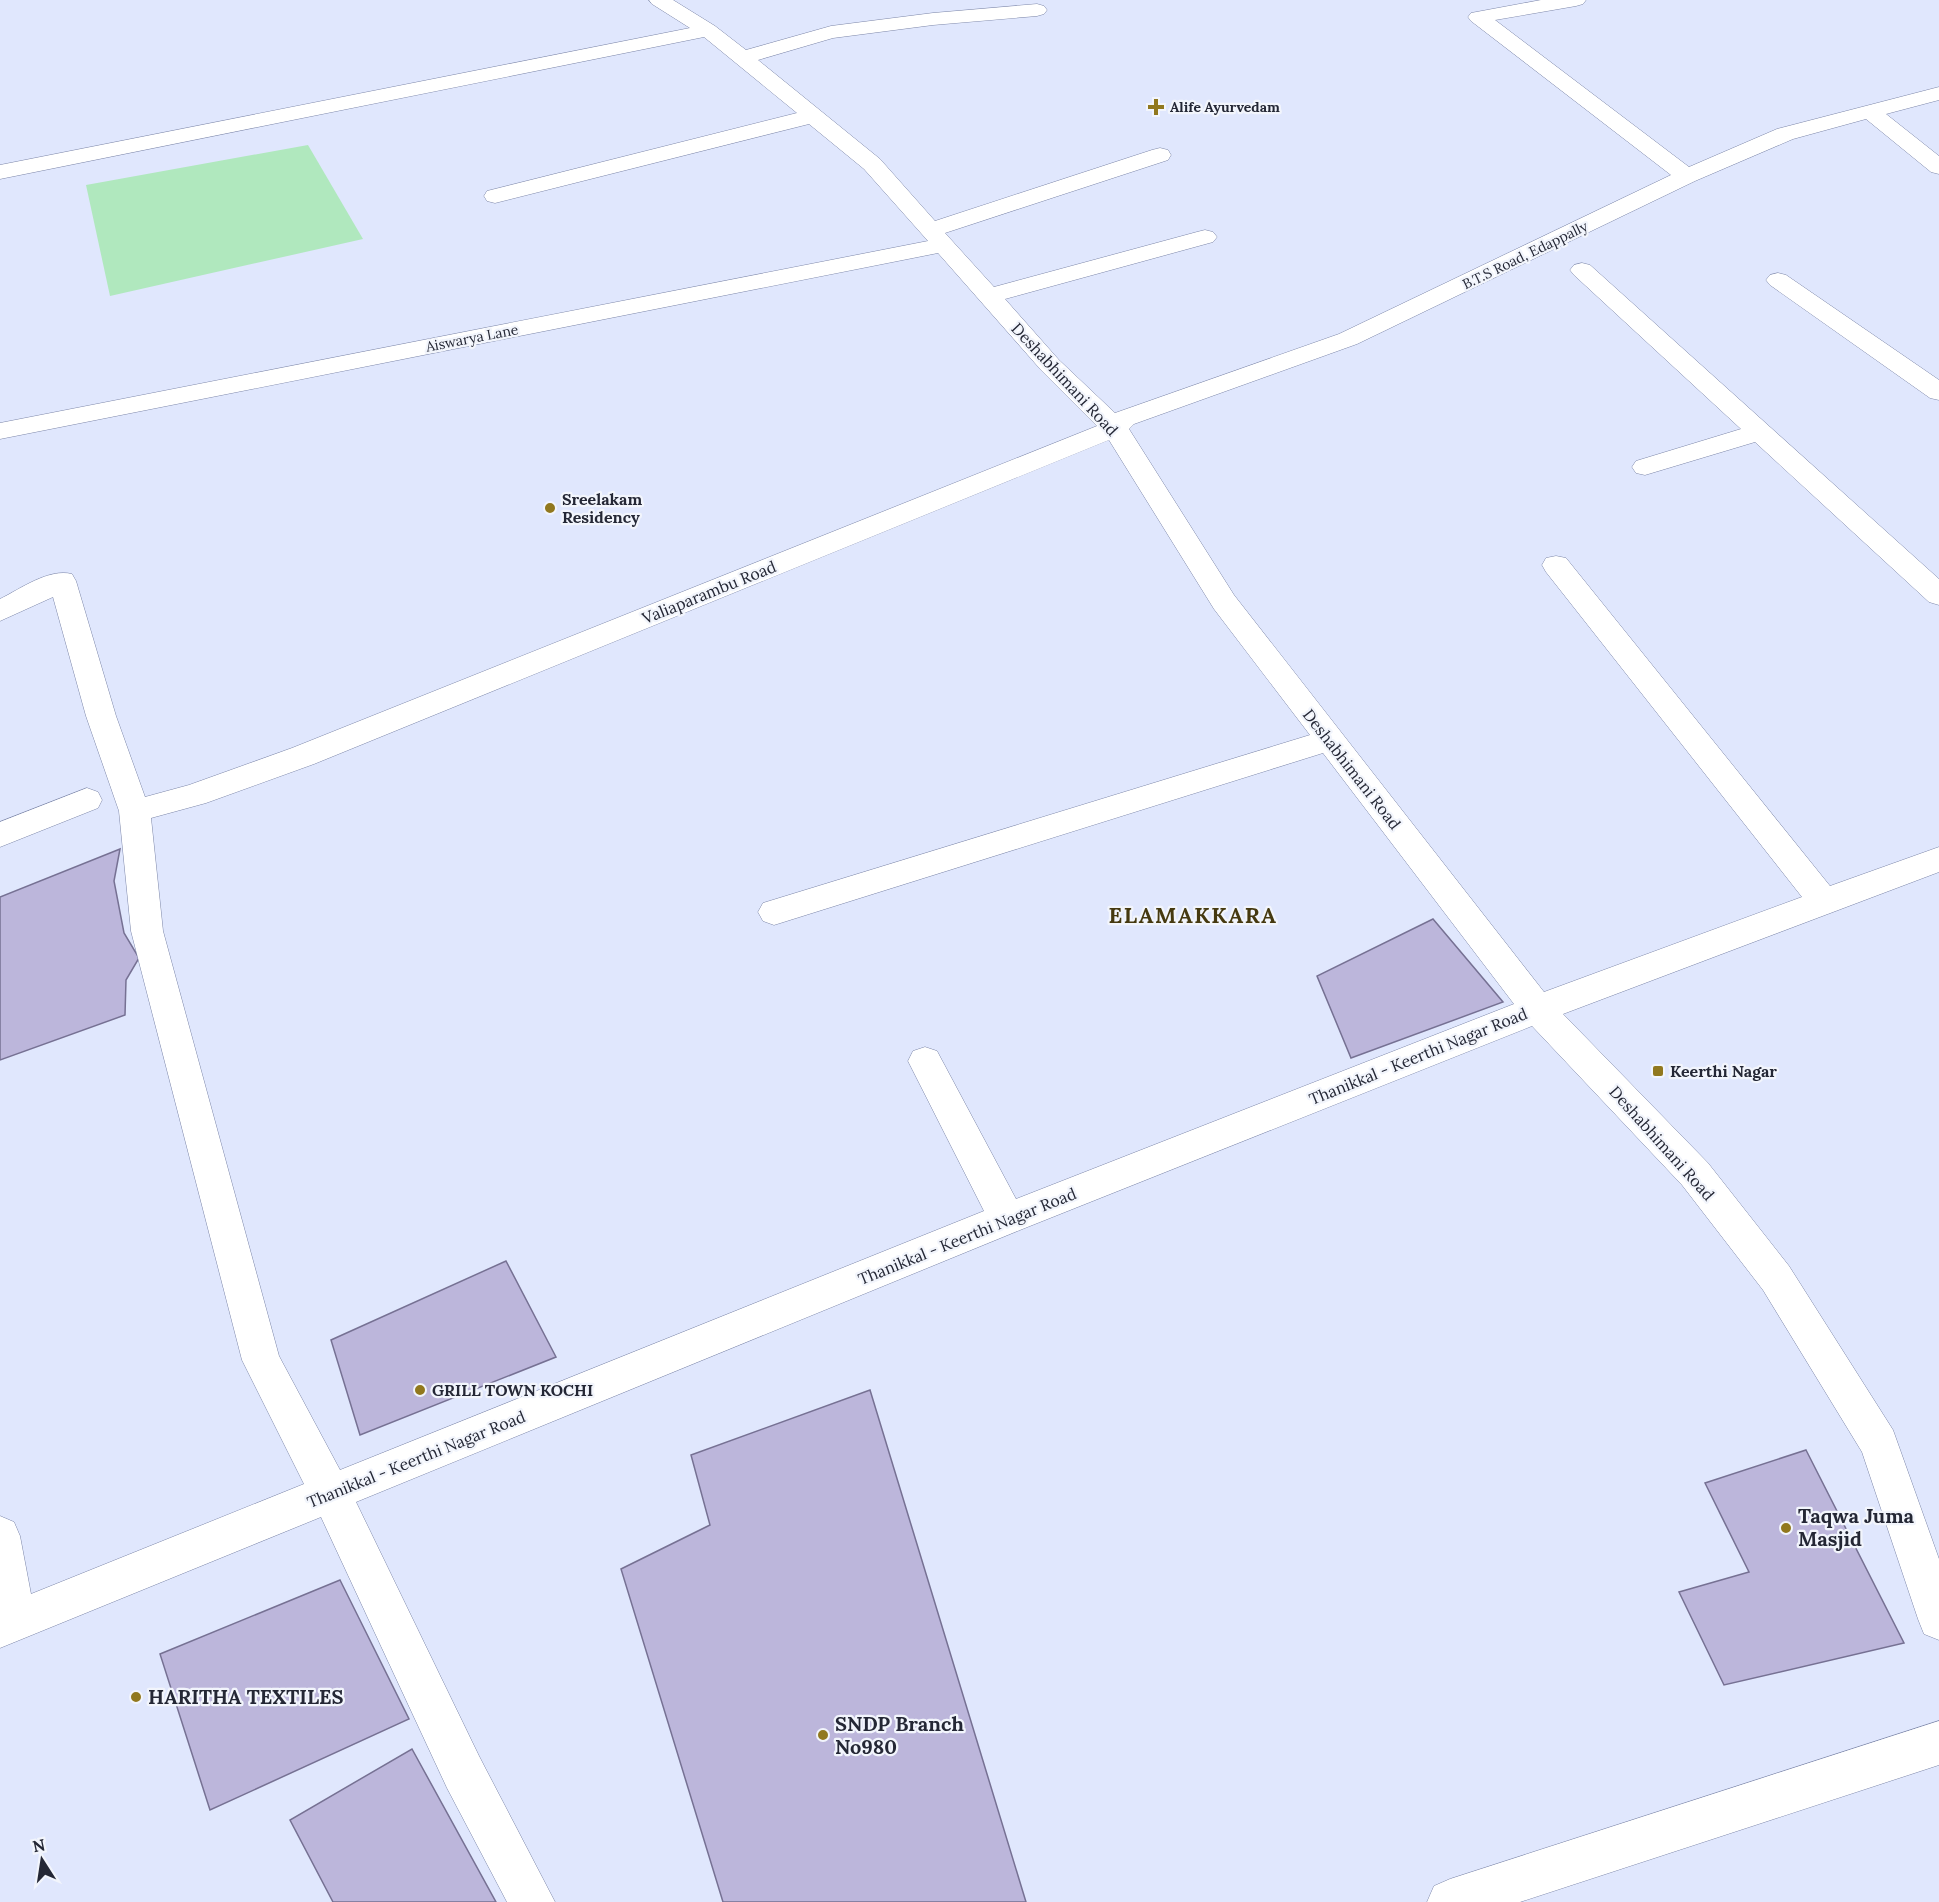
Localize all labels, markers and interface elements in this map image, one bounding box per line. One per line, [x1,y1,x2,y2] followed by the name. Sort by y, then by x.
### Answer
[1147,98,1165,116] marker: Alife Ayurvedam
[1170,98,1280,116] place label: Alife Ayurvedam
[1459,217,1591,293] street label: B.T.S Road, Edappally
[1007,318,1123,440] street label: Deshabhimani Road
[423,320,520,356] street label: Aiswarya Lane
[562,489,642,527] place label: Sreelakam Residency
[543,501,557,515] marker: Sreelakam Residency
[638,556,779,628] street label: Valiaparambu Road
[1299,705,1405,834] street label: Deshabhimani Road
[1109,901,1277,929] district label: ELAMAKKARA
[1306,1003,1530,1109] street label: Thanikkal - Keerthi Nagar Road
[1670,1061,1777,1081] place label: Keerthi Nagar
[1651,1064,1665,1078] marker: Keerthi Nagar
[1605,1082,1719,1205] street label: Deshabhimani Road
[855,1183,1079,1289] street label: Thanikkal - Keerthi Nagar Road
[432,1380,593,1400] place label: GRILL TOWN KOCHI
[413,1383,427,1397] marker: GRILL TOWN KOCHI
[304,1406,528,1512] street label: Thanikkal - Keerthi Nagar Road
[1798,1503,1915,1551] place label: Taqwa Juma Masjid
[1779,1521,1793,1535] marker: Taqwa Juma Masjid
[148,1684,343,1709] place label: HARITHA TEXTILES
[129,1690,143,1704] marker: HARITHA TEXTILES
[835,1711,964,1759] place label: SNDP Branch No980
[816,1728,830,1742] marker: SNDP Branch No980
[12,1830,72,1890] north arrow
[31,1834,47,1856] text: N

